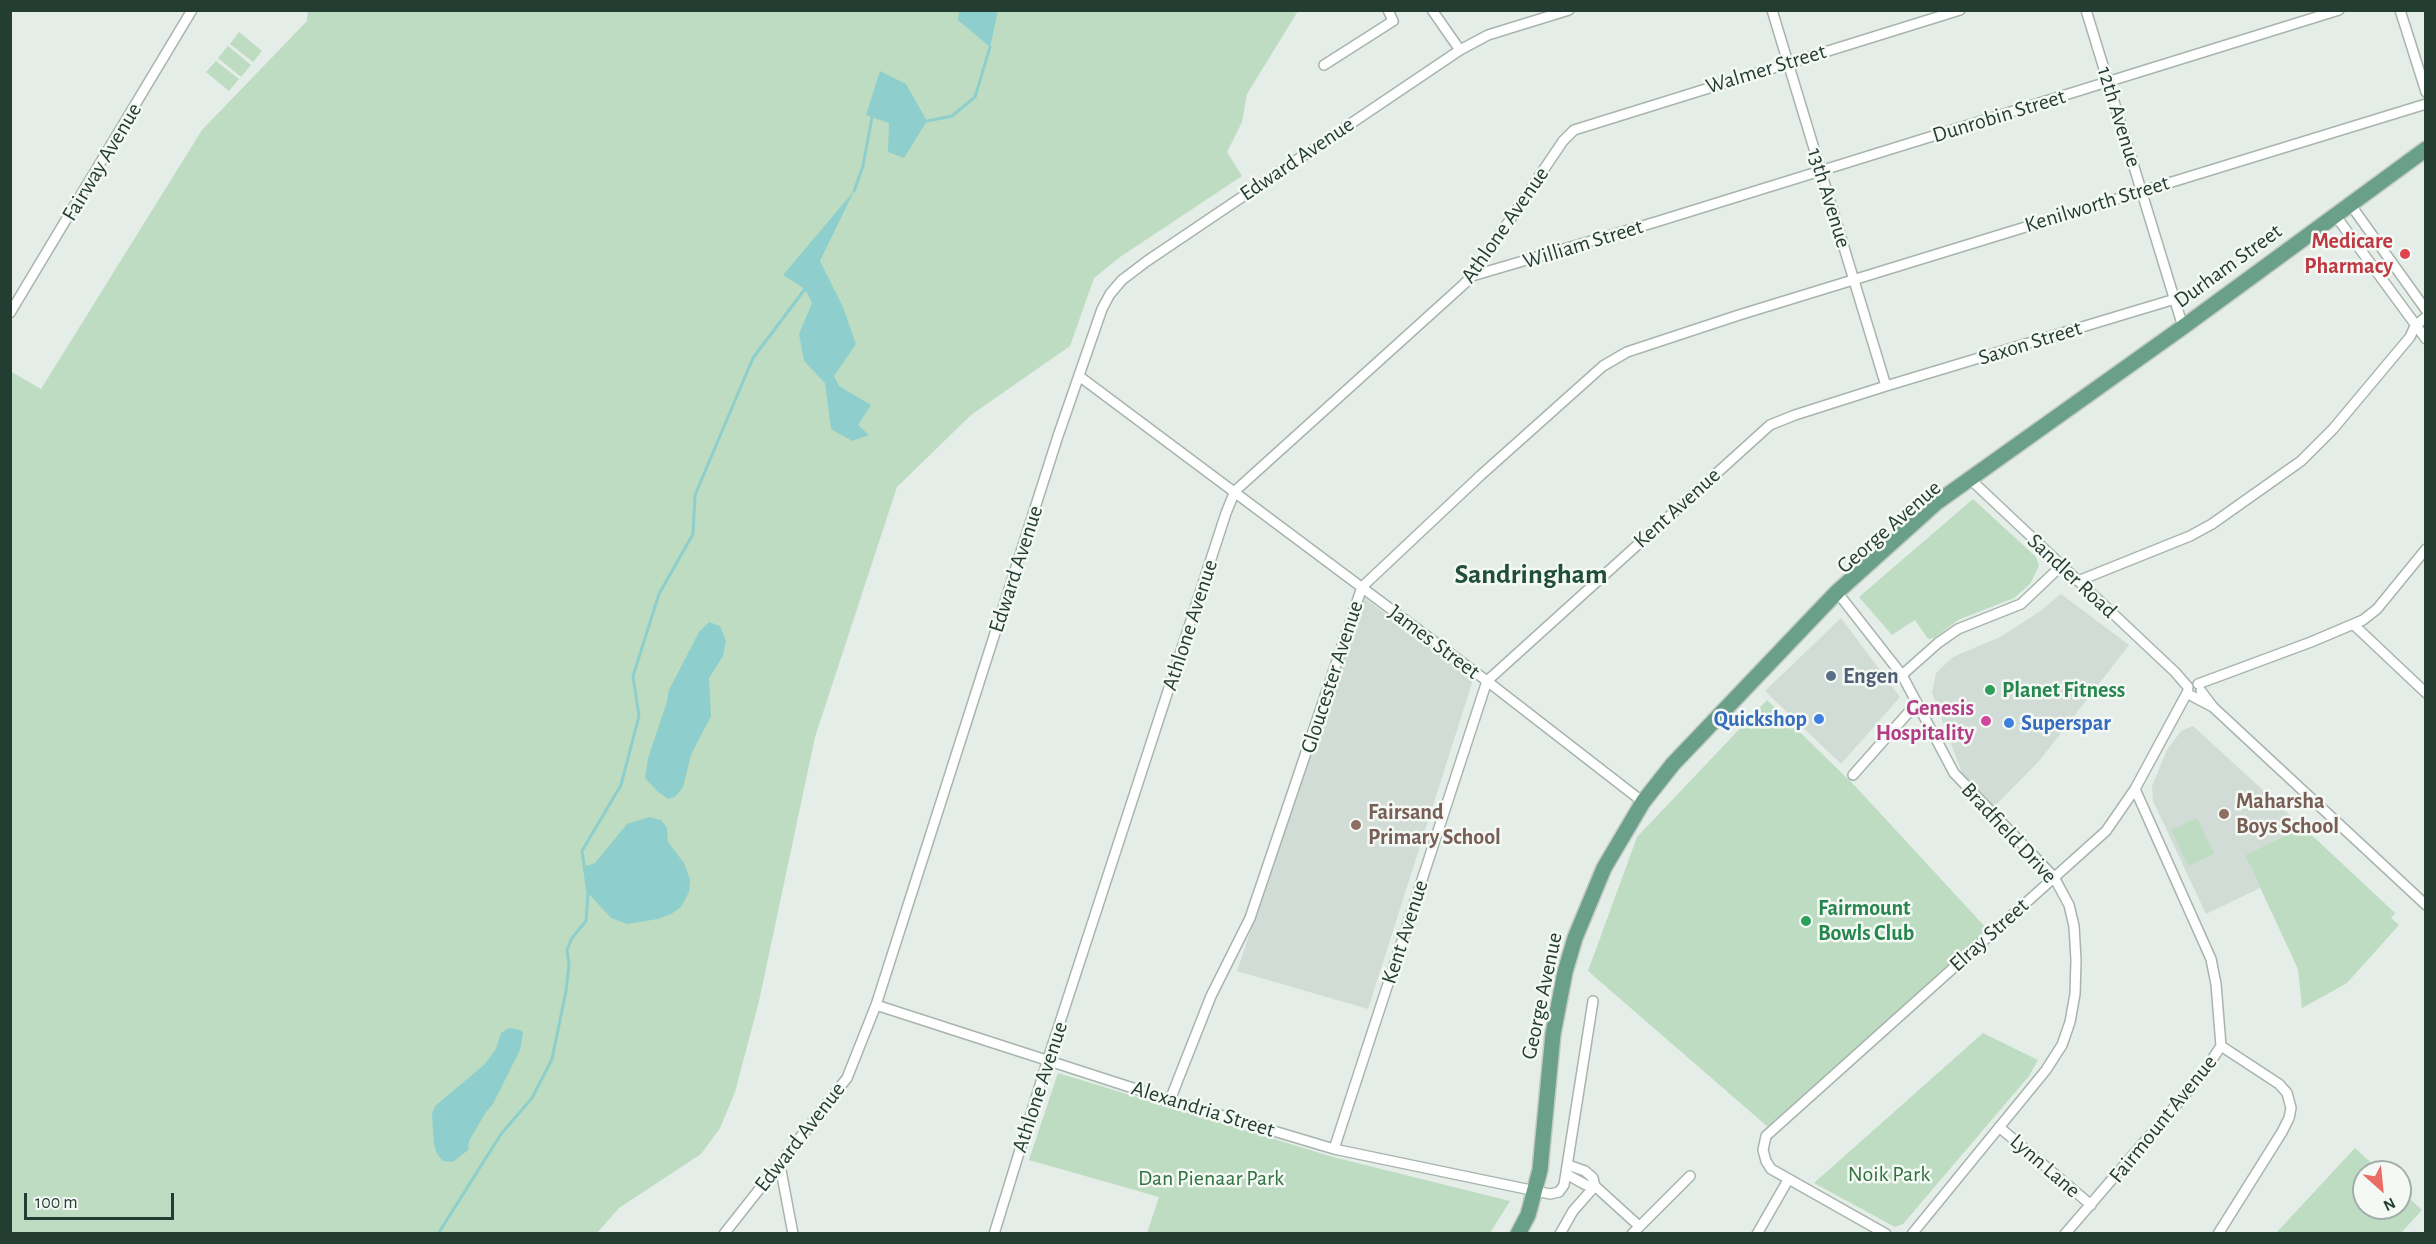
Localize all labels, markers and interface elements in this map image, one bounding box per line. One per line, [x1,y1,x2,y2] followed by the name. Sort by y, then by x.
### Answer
[1703,38,1829,100] street label: Walmer Street
[2091,64,2147,170] street label: 12th Avenue
[1929,83,2069,149] street label: Dunrobin Street
[56,98,148,226] street label: Fairway Avenue
[1235,111,1359,207] street label: Edward Avenue
[1801,145,1857,251] street label: 13th Avenue
[1455,162,1555,288] street label: Athlone Avenue
[2021,169,2173,239] street label: Kenilworth Street
[1520,213,1646,275] street label: William Street
[2169,218,2287,314] street label: Durham Street
[2304,228,2393,280] place label: Medicare Pharmacy
[2398,247,2412,261] marker: Medicare Pharmacy
[1975,315,2085,371] street label: Saxon Street
[1628,462,1726,554] street label: Kent Avenue
[1832,475,1946,579] street label: George Avenue
[983,502,1049,636] street label: Edward Avenue
[2022,528,2122,624] street label: Sandler Road
[1156,556,1224,694] street label: Athlone Avenue
[1454,558,1608,592] district label: Sandringham
[1295,597,1369,757] street label: Gloucester Avenue
[1383,599,1485,685] street label: James Street
[1843,663,1899,689] place label: Engen
[1824,669,1838,683] marker: Engen
[2002,677,2125,703] place label: Planet Fitness
[1983,683,1997,697] marker: Planet Fitness
[1876,695,1974,746] place label: Genesis Hospitality
[1714,706,1807,732] place label: Quickshop
[2021,710,2111,736] place label: Superspar
[1812,712,1826,726] marker: Quickshop
[1979,714,1993,728] marker: Genesis Hospitality
[2002,716,2016,730] marker: Superspar
[1955,777,2063,889] street label: Bradfield Drive
[2236,788,2339,840] place label: Maharsha Boys School
[1368,799,1501,850] place label: Fairsand Primary School
[2217,807,2231,821] marker: Maharsha Boys School
[1349,818,1363,832] marker: Fairsand Primary School
[1376,877,1434,987] street label: Kent Avenue
[1944,893,2034,977] street label: Elray Street
[1818,895,1914,946] place label: Fairmount Bowls Club
[1799,914,1813,928] marker: Fairmount Bowls Club
[1516,930,1568,1062] street label: George Avenue
[1006,1018,1074,1156] street label: Athlone Avenue
[2103,1050,2223,1188] street label: Fairmount Avenue
[1128,1075,1278,1143] street label: Alexandria Street
[749,1077,851,1197] street label: Edward Avenue
[2004,1128,2086,1204] street label: Lynn Lane
[2352,1160,2412,1220] north arrow
[1848,1161,1930,1187] park label: Noik Park
[1138,1165,1284,1191] park label: Dan Pienaar Park
[27,1181,177,1219] scale bar
[35,1194,78,1212] text: 100 m
[2381,1195,2398,1214] text: N

